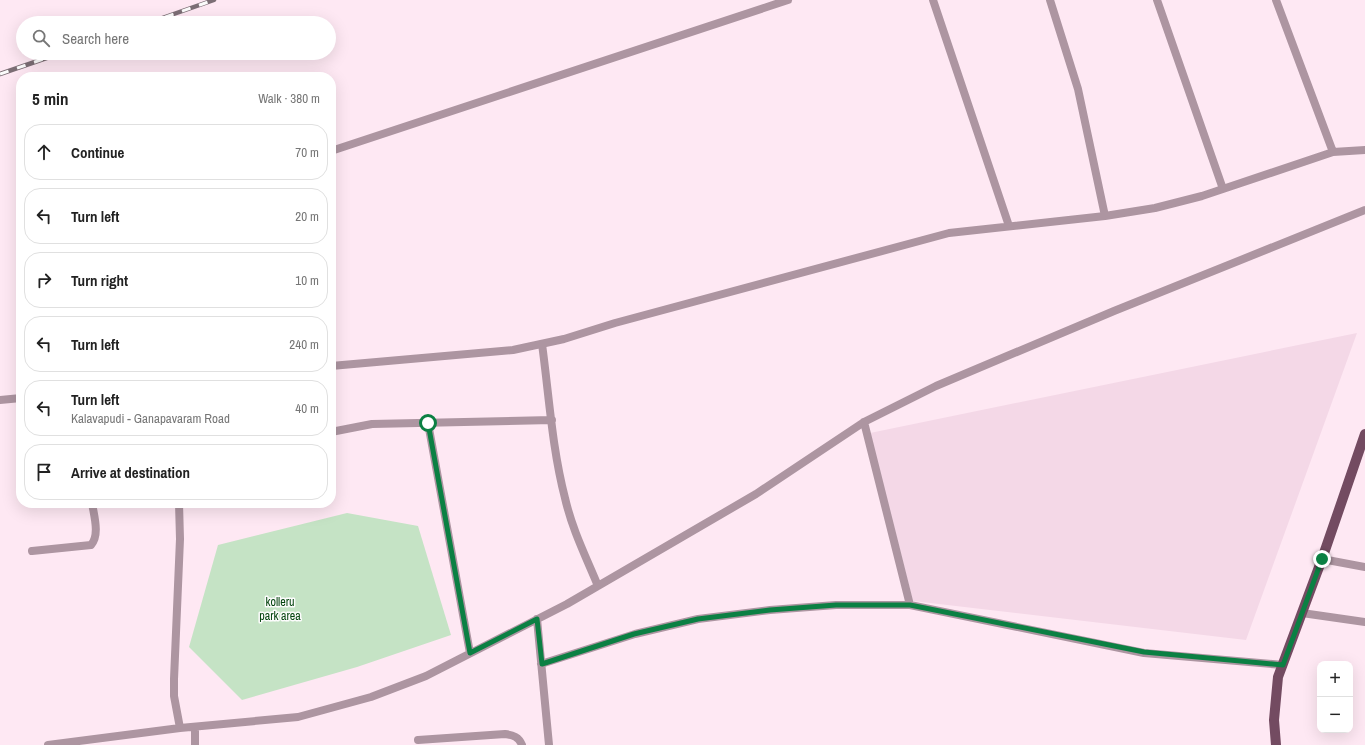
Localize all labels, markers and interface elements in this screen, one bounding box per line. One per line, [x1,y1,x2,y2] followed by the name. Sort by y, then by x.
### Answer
[16,16,336,60] search box
[30,27,52,49] icon: search
[62,28,129,49] text: Search here
[32,87,68,110] text: 5 min
[258,90,320,107] text: Walk · 380 m
[33,141,55,163] icon: ahead
[71,142,124,163] text: Continue
[295,144,319,161] text: 70 m
[33,205,55,227] icon: left
[71,206,119,227] text: Turn left
[295,208,319,225] text: 20 m
[33,269,55,291] icon: right
[71,270,128,291] text: Turn right
[295,272,319,289] text: 10 m
[33,333,55,355] icon: left
[71,334,119,355] text: Turn left
[289,336,319,353] text: 240 m
[71,389,119,410] text: Turn left
[33,397,55,419] icon: left
[295,400,319,417] text: 40 m
[71,410,230,427] text: Kalavapudi - Ganapavaram Road
[419,414,437,432] route start
[33,461,55,483] icon: arrive
[71,462,190,483] text: Arrive at destination
[1313,550,1331,568] route end
[259,594,301,624] park label: kolleru park area
[1317,661,1353,733] map controls
[1317,661,1353,697] button: +
[1317,697,1353,733] button: −

